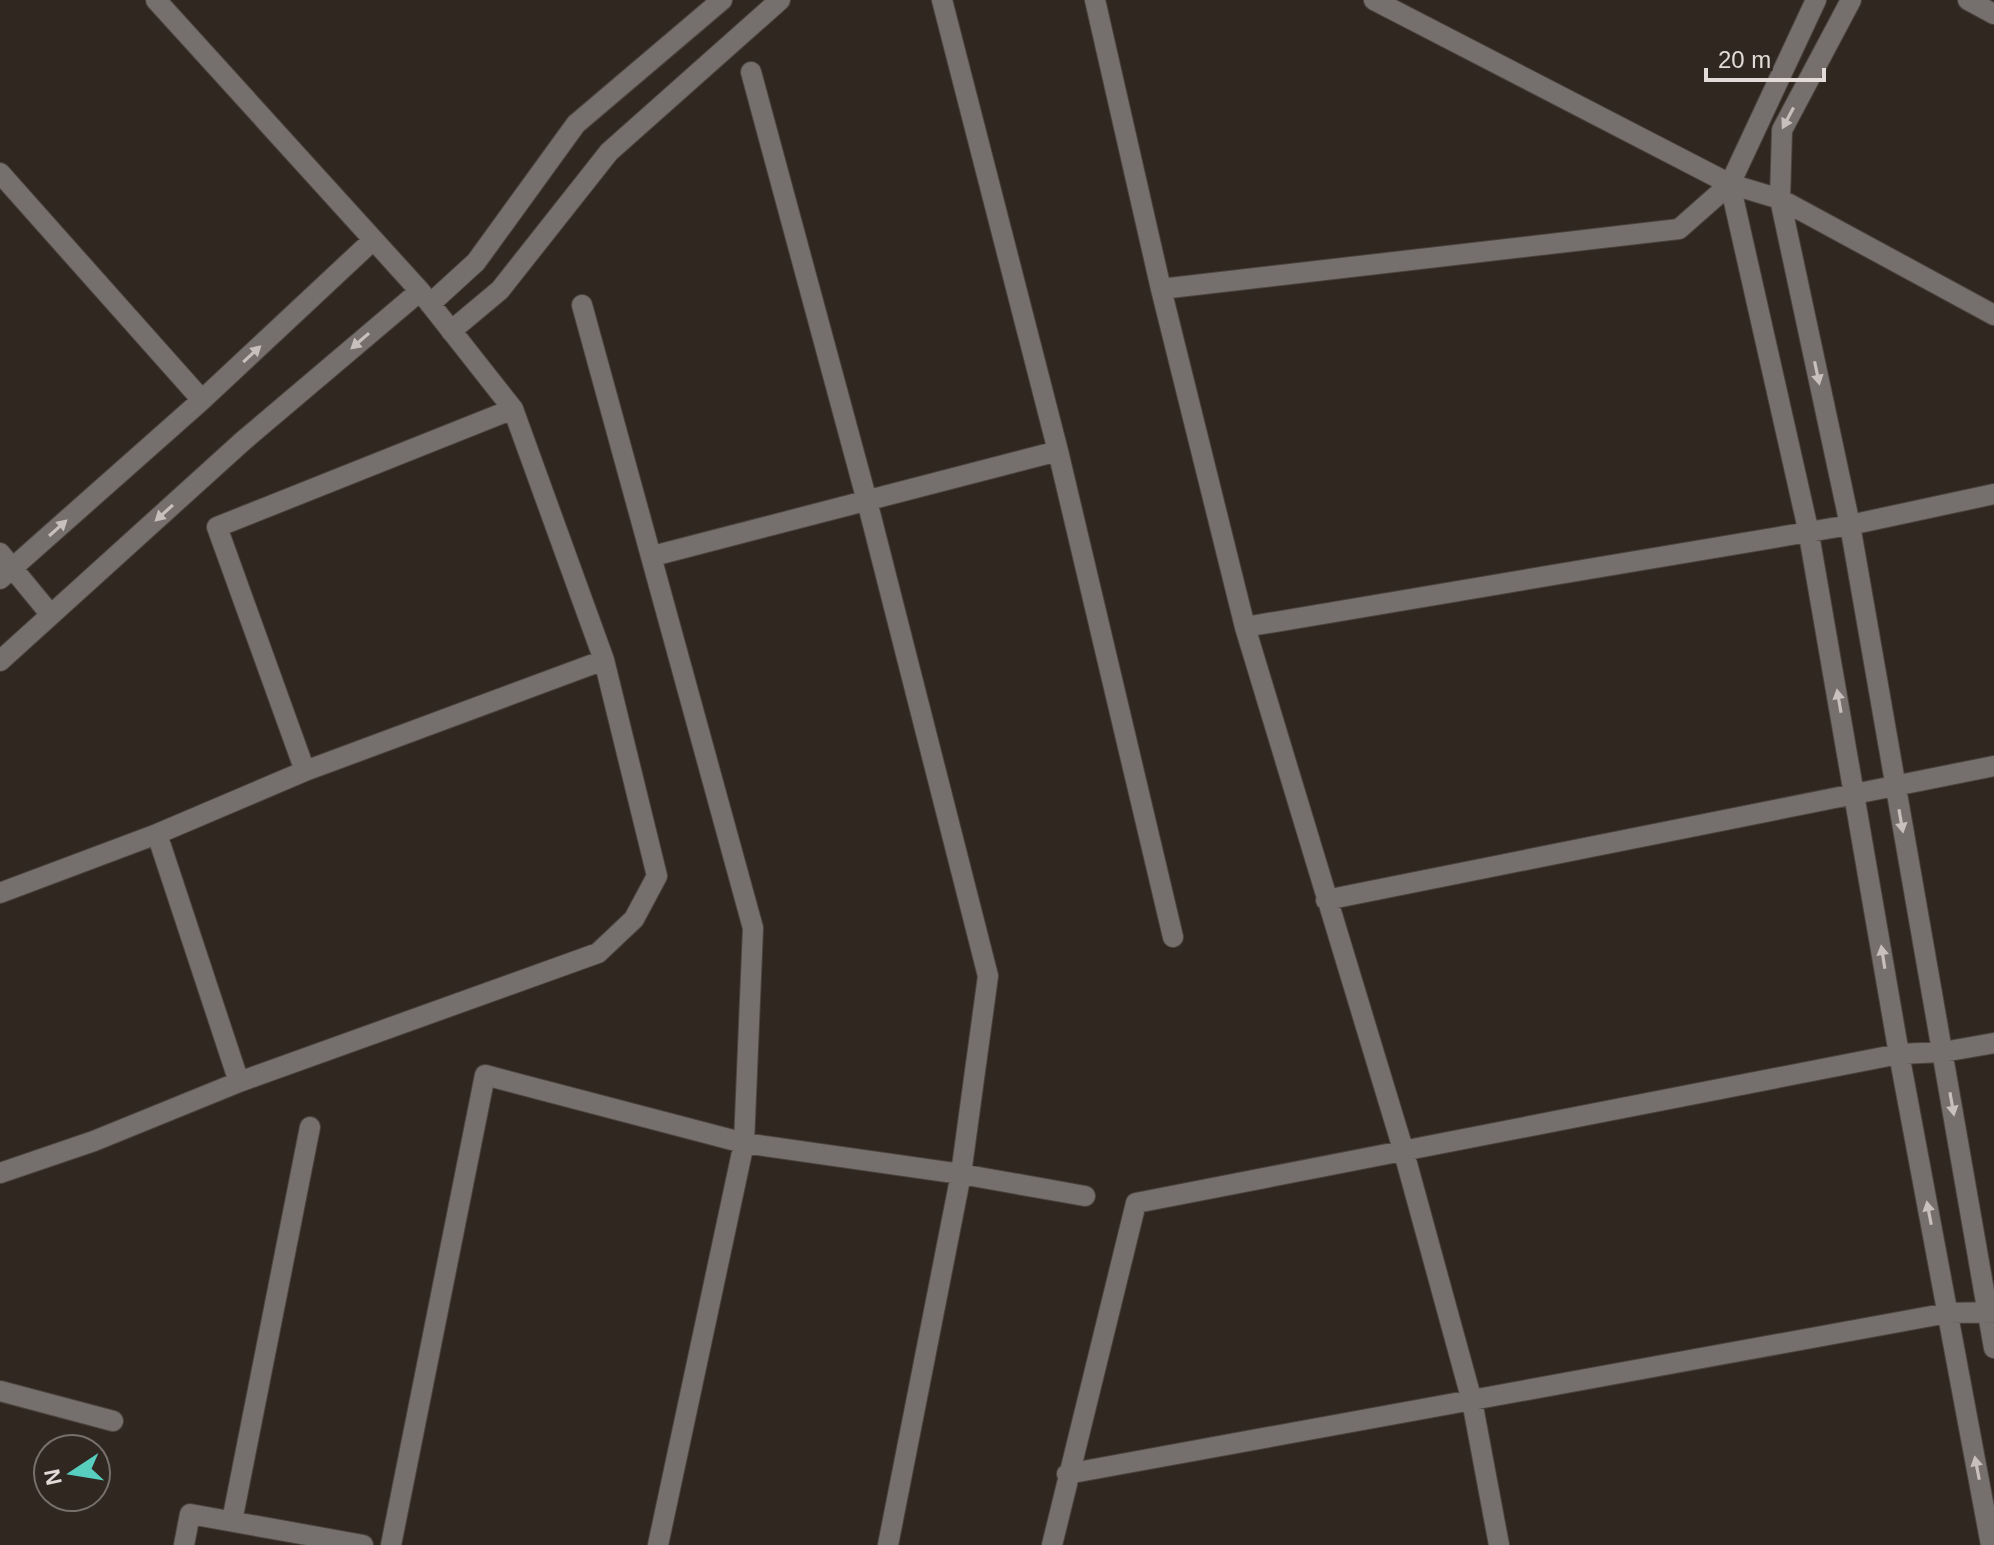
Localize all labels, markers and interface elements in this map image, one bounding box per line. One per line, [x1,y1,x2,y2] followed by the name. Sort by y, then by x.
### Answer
[1706,32,1824,82] scale bar
[1718,46,1771,73] text: 20 m
[1782,107,1795,130] one-way arrow
[350,332,370,349] one-way arrow
[242,345,261,363] one-way arrow
[1811,360,1824,385] one-way arrow
[155,503,174,521] one-way arrow
[49,519,68,537] one-way arrow
[1832,688,1844,713] one-way arrow
[1895,809,1908,834] one-way arrow
[1876,944,1888,969] one-way arrow
[1946,1092,1958,1117] one-way arrow
[1922,1200,1934,1225] one-way arrow
[32,1433,112,1513] north arrow
[1970,1456,1982,1481] one-way arrow
[39,1467,67,1487] text: N

